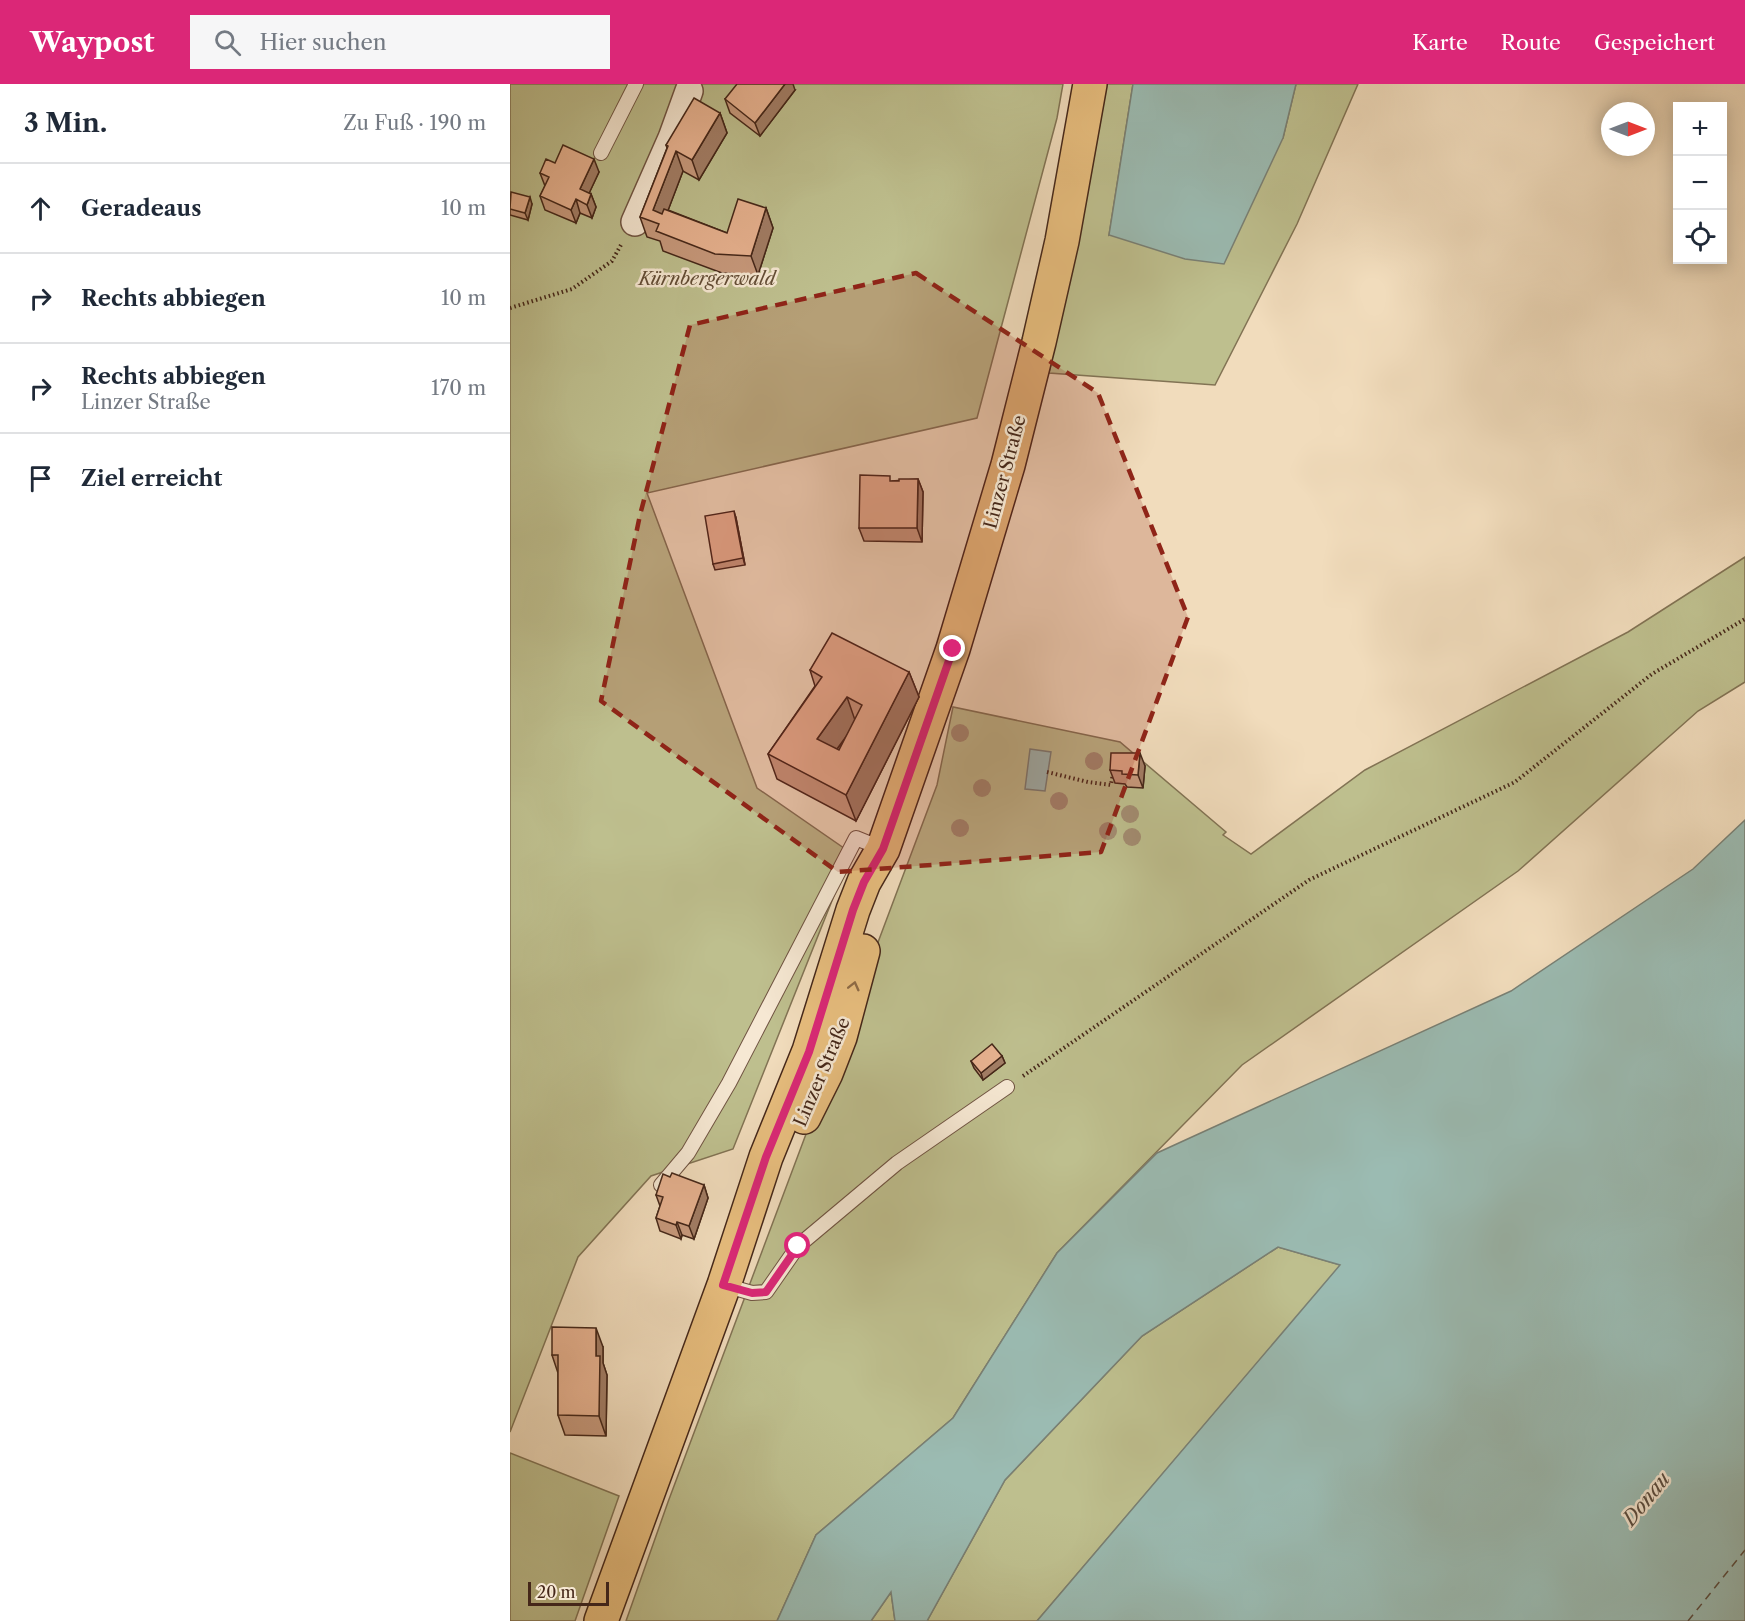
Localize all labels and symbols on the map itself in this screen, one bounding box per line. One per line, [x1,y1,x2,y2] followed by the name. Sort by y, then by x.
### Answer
[1601,102,1655,156] north arrow
[637,268,778,290] park label: Kürnbergerwald
[979,413,1031,531] street label: Linzer Straße
[939,635,965,661] route end
[847,981,860,991] one-way arrow
[789,1014,855,1130] street label: Linzer Straße
[784,1232,810,1258] route start
[1616,1467,1675,1532] water label: Donau
[528,1579,609,1606] scale bar

